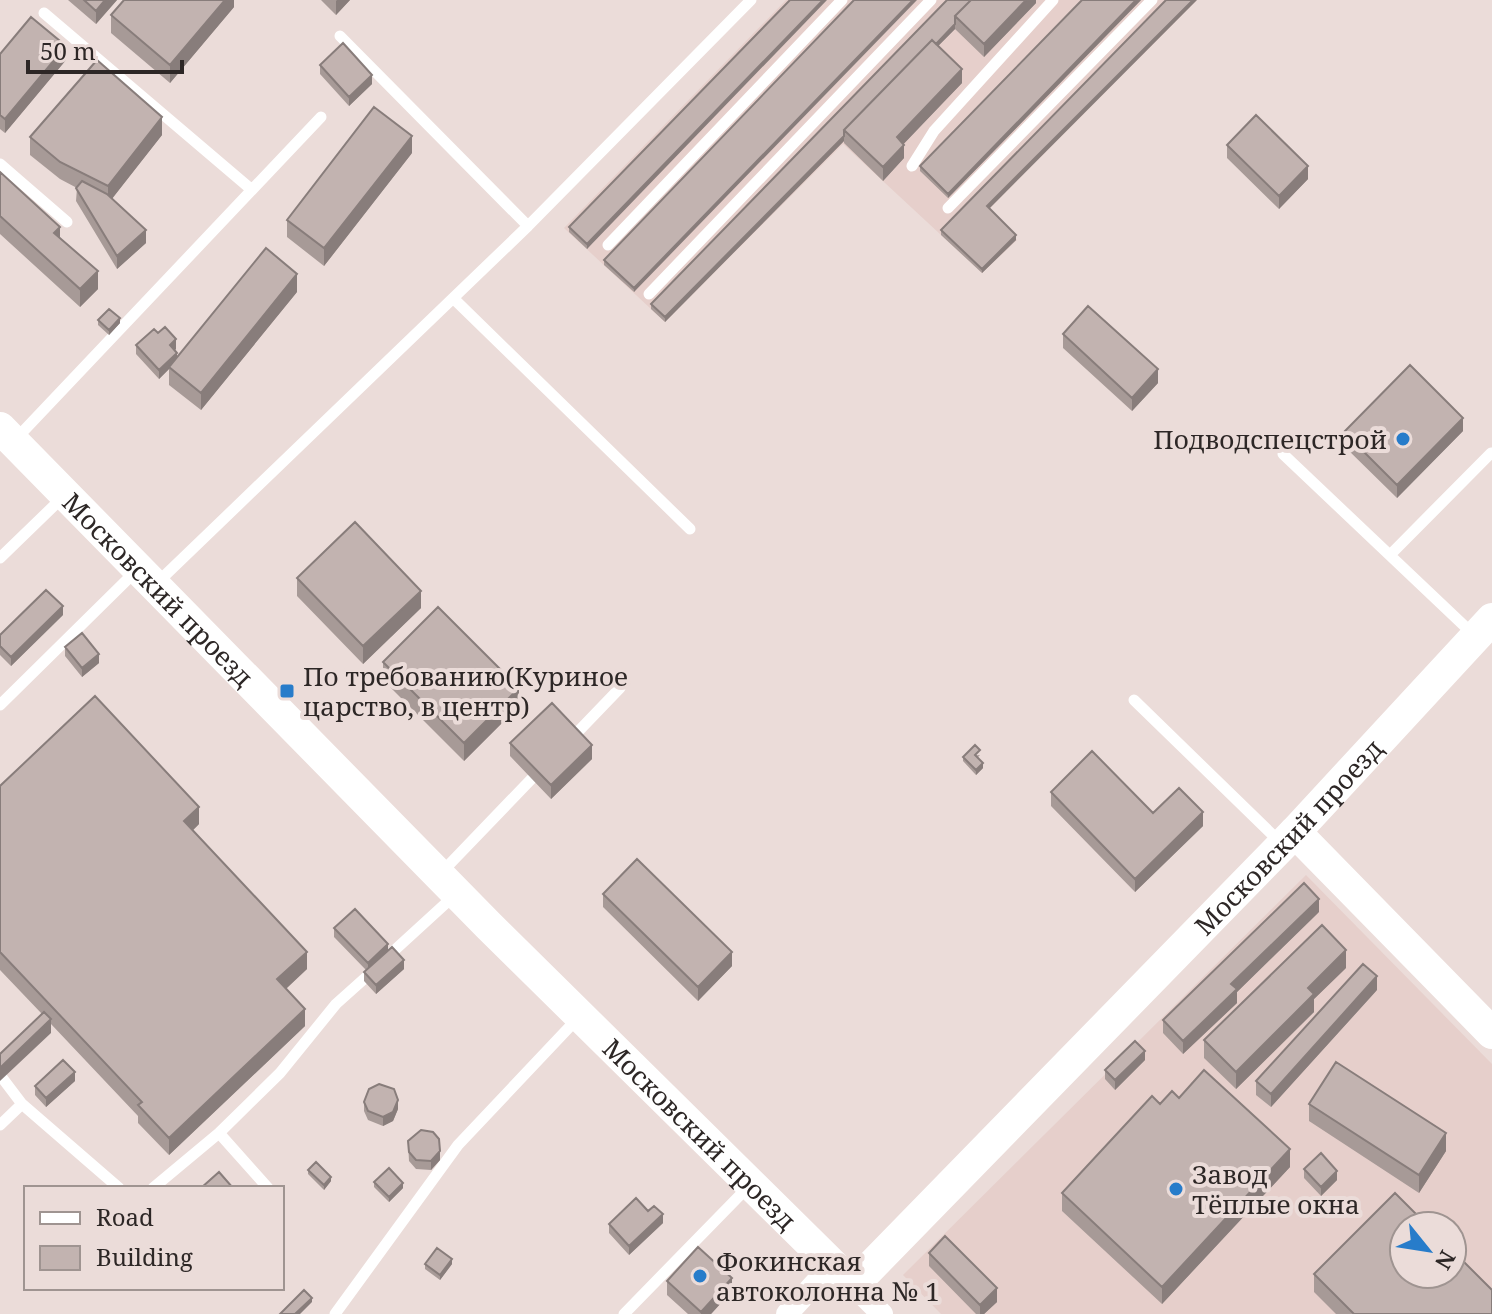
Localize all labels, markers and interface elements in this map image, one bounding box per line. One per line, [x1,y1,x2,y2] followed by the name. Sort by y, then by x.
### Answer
[28,24,182,74] scale bar
[40,34,96,67] text: 50 m
[1153,421,1387,457] place label: Подводспецстрой
[1394,430,1412,448] marker: Подводспецстрой
[55,484,262,694] street label: Московский проезд
[303,658,628,724] place label: По требованию(Куриное царство, в центр)
[278,682,296,700] marker: По требованию(Куриное царство, в центр)
[1186,731,1391,943] street label: Московский проезд
[595,1030,805,1238] street label: Московский проезд
[1192,1156,1360,1222] place label: Завод Тёплые окна
[1167,1180,1185,1198] marker: Завод Тёплые окна
[24,1186,284,1290] legend
[96,1200,154,1233] text: Road
[1388,1210,1468,1290] north arrow
[96,1240,193,1273] text: Building
[716,1243,940,1309] place label: Фокинская автоколонна № 1
[1429,1245,1464,1276] text: N
[691,1267,709,1285] marker: Фокинская автоколонна № 1

